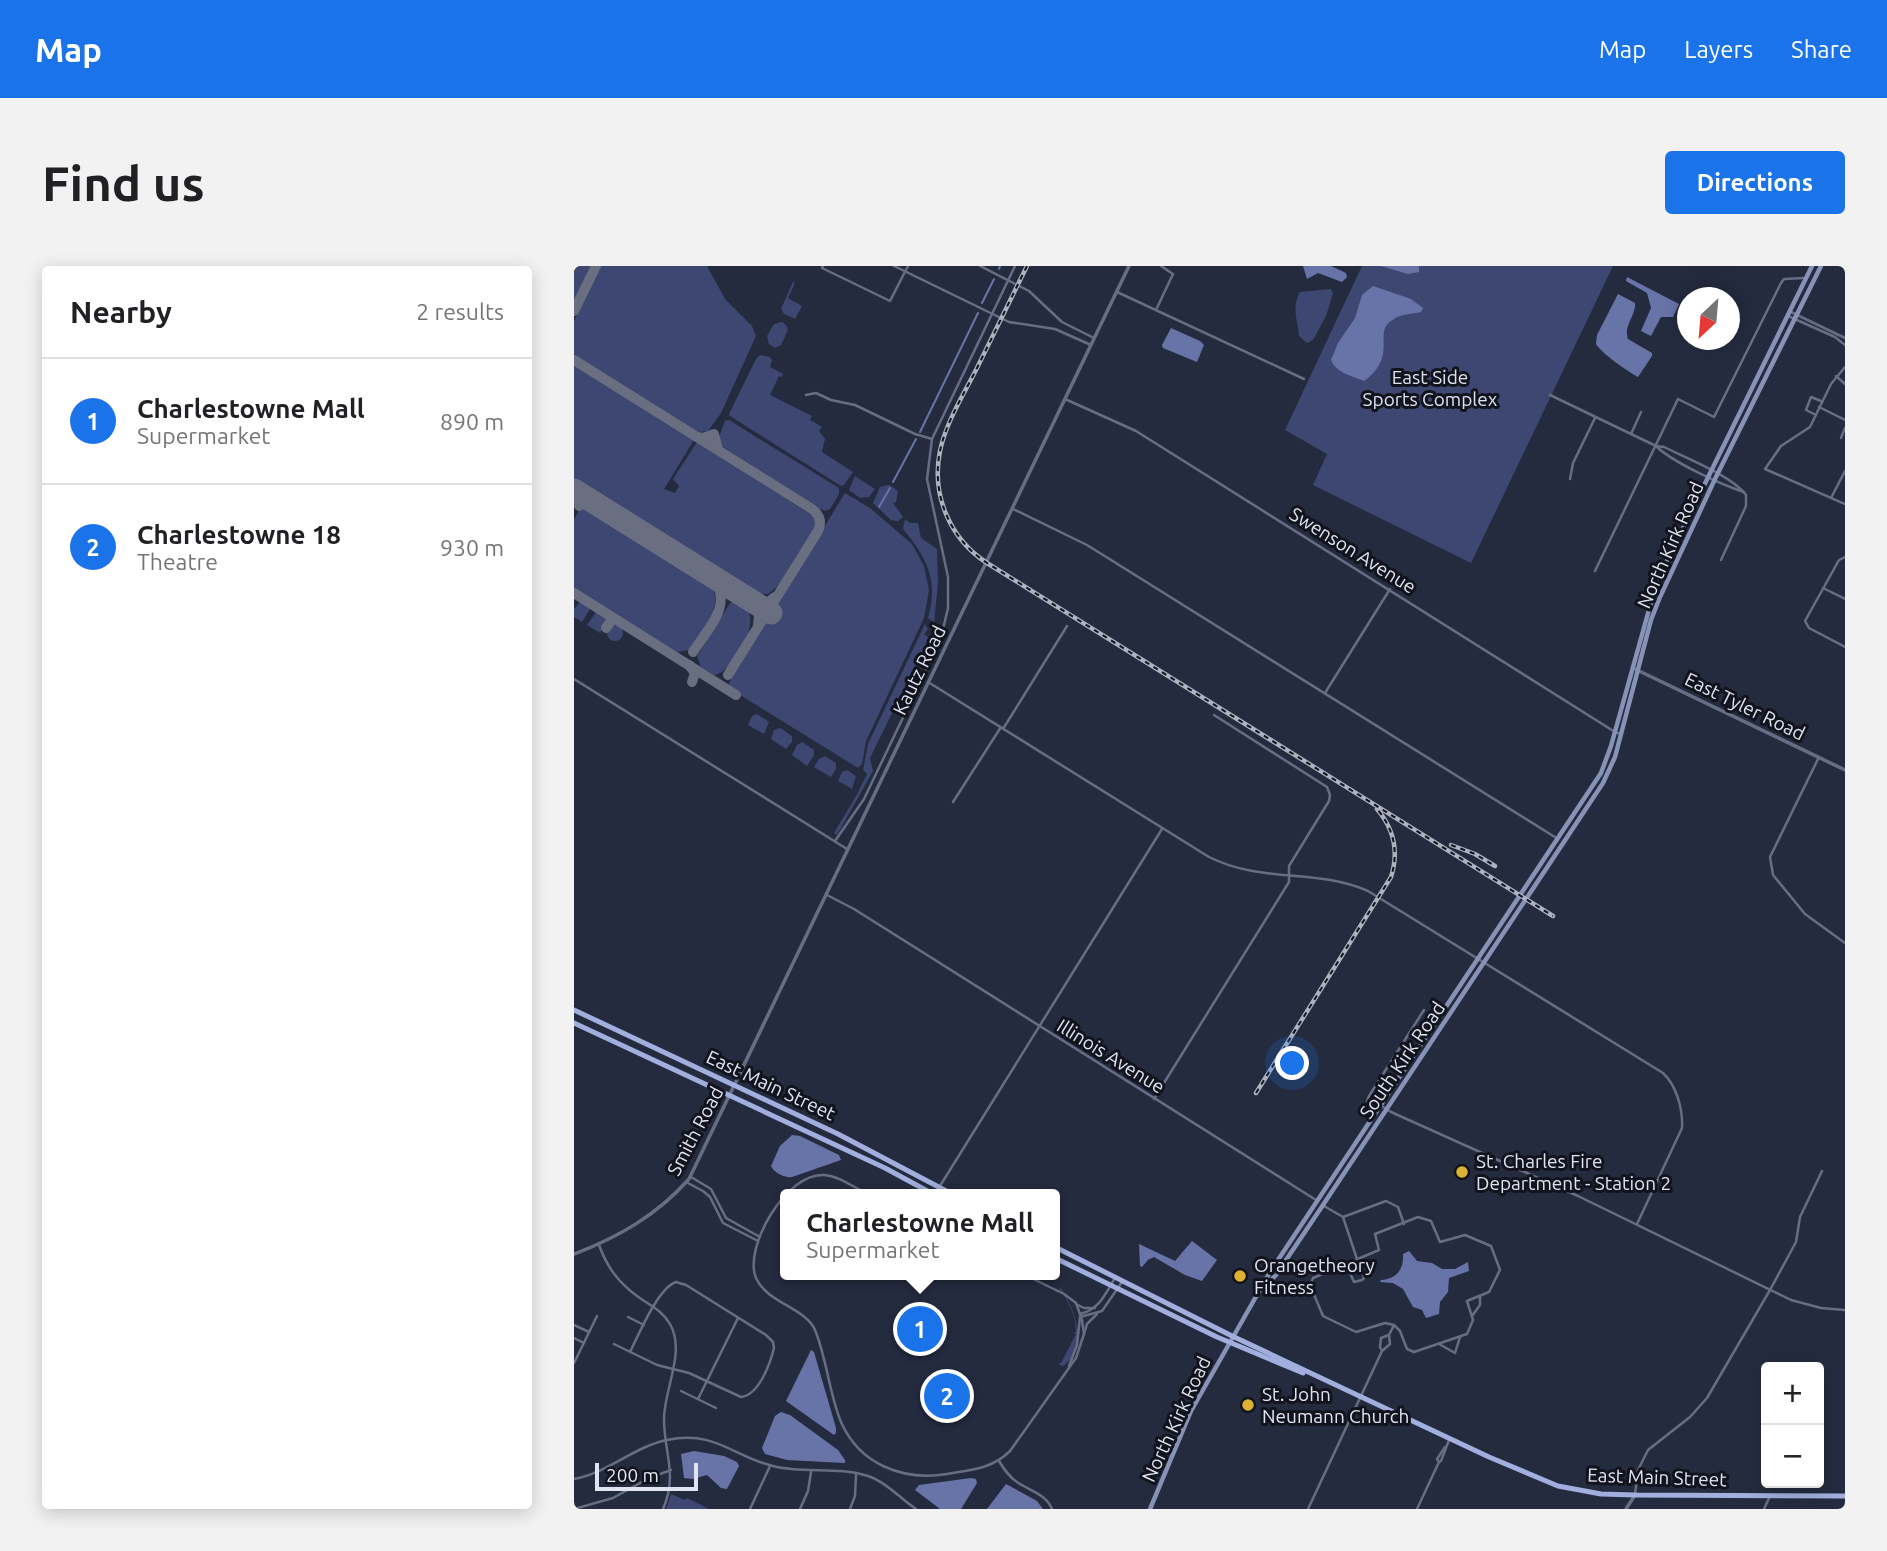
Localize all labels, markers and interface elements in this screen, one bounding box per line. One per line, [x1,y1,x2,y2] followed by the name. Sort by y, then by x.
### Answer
[35,31,102,68] text: Map
[1599,36,1646,63] text: Map
[1684,36,1753,63] text: Layers
[1791,36,1852,63] text: Share
[1665,151,1845,214] button: Directions
[42,155,205,210] text: Find us
[1677,287,1740,350] north arrow
[70,295,172,329] text: Nearby
[416,299,504,324] text: 2 results
[1363,366,1498,410] park label: East Side Sports Complex
[137,394,365,423] text: Charlestowne Mall
[87,409,99,434] text: 1
[440,409,504,434] text: 890 m
[137,423,270,448] text: Supermarket
[1632,478,1708,612] street label: North Kirk Road
[1286,502,1420,598] street label: Swenson Avenue
[137,520,341,549] text: Charlestowne 18
[87,535,99,560] text: 2
[440,535,504,560] text: 930 m
[137,549,218,574] text: Theatre
[888,622,950,718] street label: Kautz Road
[1681,667,1809,745] street label: East Tyler Road
[1355,997,1449,1123] street label: South Kirk Road
[1053,1014,1169,1098] street label: Illinois Avenue
[703,1046,839,1125] street label: East Main Street
[1275,1046,1309,1080] your location
[662,1083,728,1179] street label: Smith Road
[1476,1150,1671,1194] place label: St. Charles Fire Department - Station 2
[1454,1164,1470,1180] marker: St. Charles Fire Department - Station 2
[780,1189,1060,1280] popup
[806,1208,1034,1237] text: Charlestowne Mall
[806,1237,940,1262] text: Supermarket
[1254,1254,1375,1298] place label: Orangetheory Fitness
[1232,1268,1248,1284] marker: Orangetheory Fitness
[897,1303,943,1355] pin: 1
[1137,1353,1215,1485] street label: North Kirk Road
[1761,1362,1824,1488] map controls
[1761,1362,1824,1425] button: +
[924,1370,970,1422] pin: 2
[1262,1383,1409,1427] place label: St. John Neumann Church
[1240,1397,1256,1413] marker: St. John Neumann Church
[1761,1425,1824,1488] button: −
[595,1460,698,1492] scale bar
[606,1464,659,1486] text: 200 m
[1587,1464,1728,1490] street label: East Main Street

